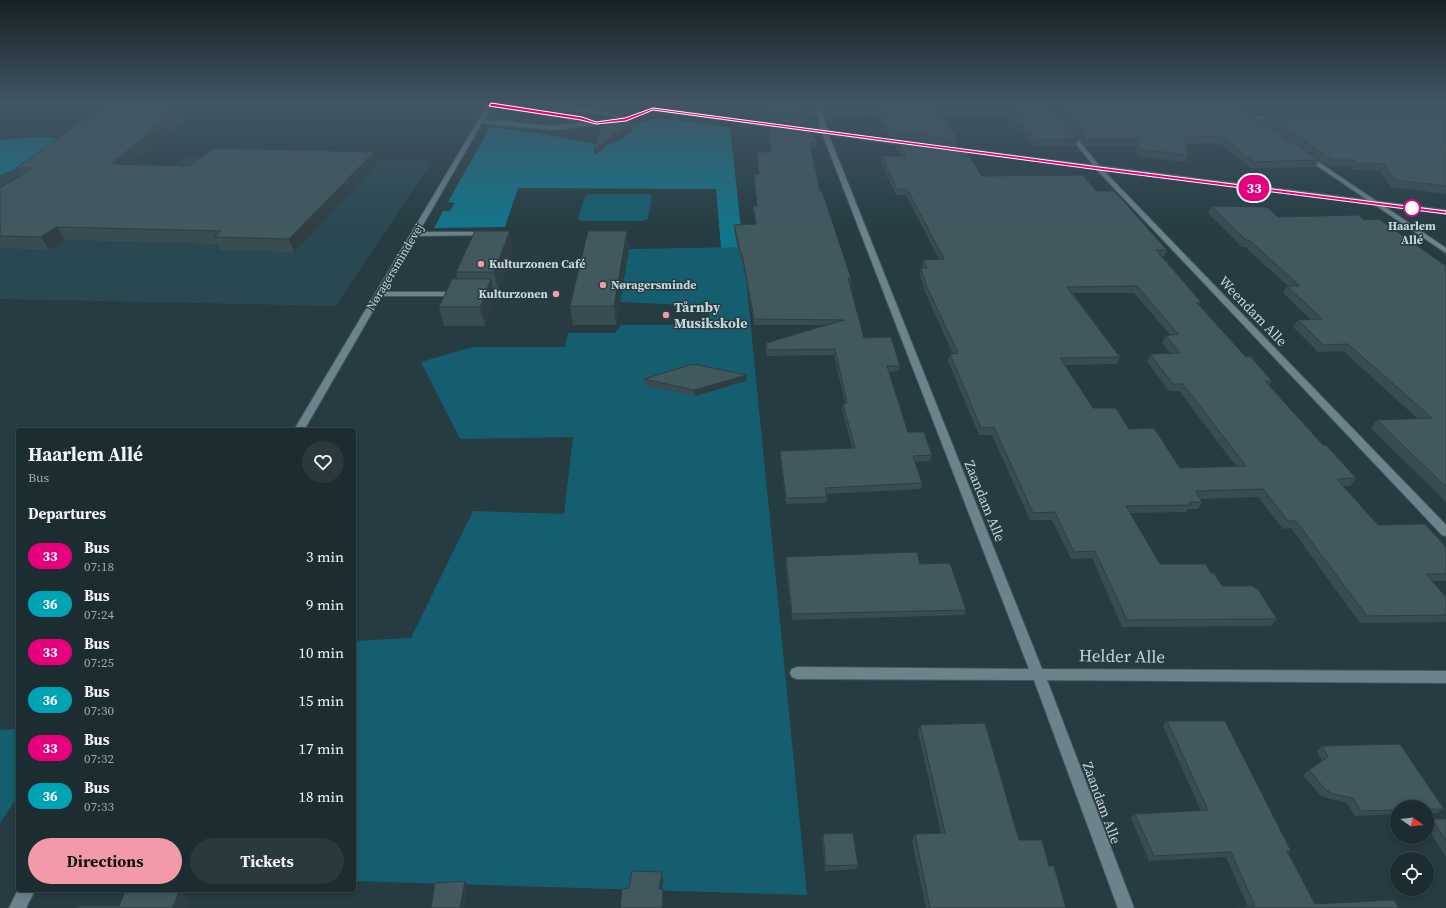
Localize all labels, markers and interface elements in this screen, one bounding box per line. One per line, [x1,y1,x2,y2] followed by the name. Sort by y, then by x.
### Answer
[1236,175,1272,201] line badge: 33
[1246,178,1262,198] text: 33
[1403,199,1421,217] marker: Haarlem Allé
[1388,218,1436,248] place label: Haarlem Allé
[363,221,427,313] street label: Nøragersmindevej
[489,256,585,272] place label: Kulturzonen Café
[476,259,486,269] marker: Kulturzonen Café
[1214,271,1292,351] street label: Weendam Alle
[611,277,697,293] place label: Nøragersminde
[598,280,608,290] marker: Nøragersminde
[478,286,549,302] place label: Kulturzonen
[551,289,561,299] marker: Kulturzonen
[674,297,748,333] place label: Tårnby Musikskole
[661,310,671,320] marker: Tårnby Musikskole
[28,441,143,467] text: Haarlem Allé
[302,441,344,483] button: heart
[960,457,1010,545] street label: Zaandam Alle
[28,469,49,486] text: Bus
[28,503,106,524] text: Departures
[84,537,110,558] text: Bus
[42,546,58,566] text: 33
[306,546,344,567] text: 3 min
[84,558,114,575] text: 07:18
[84,585,110,606] text: Bus
[42,594,58,614] text: 36
[306,594,344,615] text: 9 min
[84,606,114,623] text: 07:24
[84,633,110,654] text: Bus
[42,642,58,662] text: 33
[298,642,344,663] text: 10 min
[1079,643,1165,669] street label: Helder Alle
[84,654,114,671] text: 07:25
[84,681,110,702] text: Bus
[42,690,58,710] text: 36
[298,690,344,711] text: 15 min
[84,702,114,719] text: 07:30
[84,729,110,750] text: Bus
[42,738,58,758] text: 33
[298,738,344,759] text: 17 min
[84,750,114,767] text: 07:32
[1078,759,1126,847] street label: Zaandam Alle
[84,777,110,798] text: Bus
[42,786,58,806] text: 36
[298,786,344,807] text: 18 min
[84,798,114,815] text: 07:33
[1390,800,1434,844] north arrow
[1390,800,1434,896] map controls
[28,838,182,884] button: Directions
[190,838,344,884] button: Tickets
[1390,852,1434,896] button: locate

